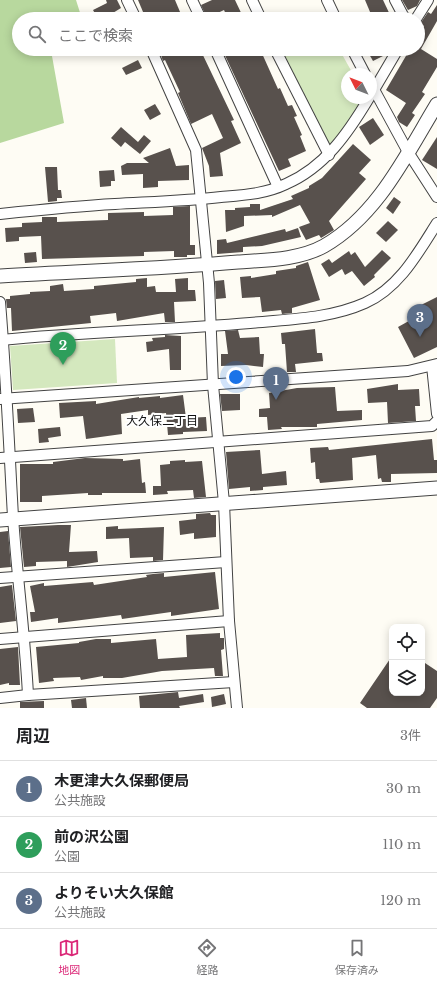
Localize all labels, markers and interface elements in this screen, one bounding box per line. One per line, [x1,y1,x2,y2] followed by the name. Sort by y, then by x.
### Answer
[12,12,425,56] search box
[26,23,48,45] icon: search
[58,26,133,45] text: ここで検索
[341,68,377,104] north arrow
[407,304,433,337] pin: 3
[50,332,76,365] pin: 2
[226,367,246,387] your location
[263,367,289,400] pin: 1
[126,413,198,428] district label: 大久保二丁目
[389,624,425,696] map controls
[389,624,425,660] button: locate
[389,660,425,696] button: layers
[16,726,50,747] text: 周辺
[400,727,421,744] text: 3件
[54,771,189,790] text: 木更津大久保郵便局
[26,780,32,797] text: 1
[386,780,421,797] text: 30 m
[54,792,106,809] text: 公共施設
[54,827,129,846] text: 前の沢公園
[25,836,33,853] text: 2
[382,836,421,853] text: 110 m
[54,848,80,865] text: 公園
[54,883,174,902] text: よりそい大久保館
[25,892,33,909] text: 3
[380,892,421,909] text: 120 m
[54,904,106,921] text: 公共施設
[58,937,80,977] tab: 地図
[196,937,218,977] tab: 経路
[335,937,379,977] tab: 保存済み

